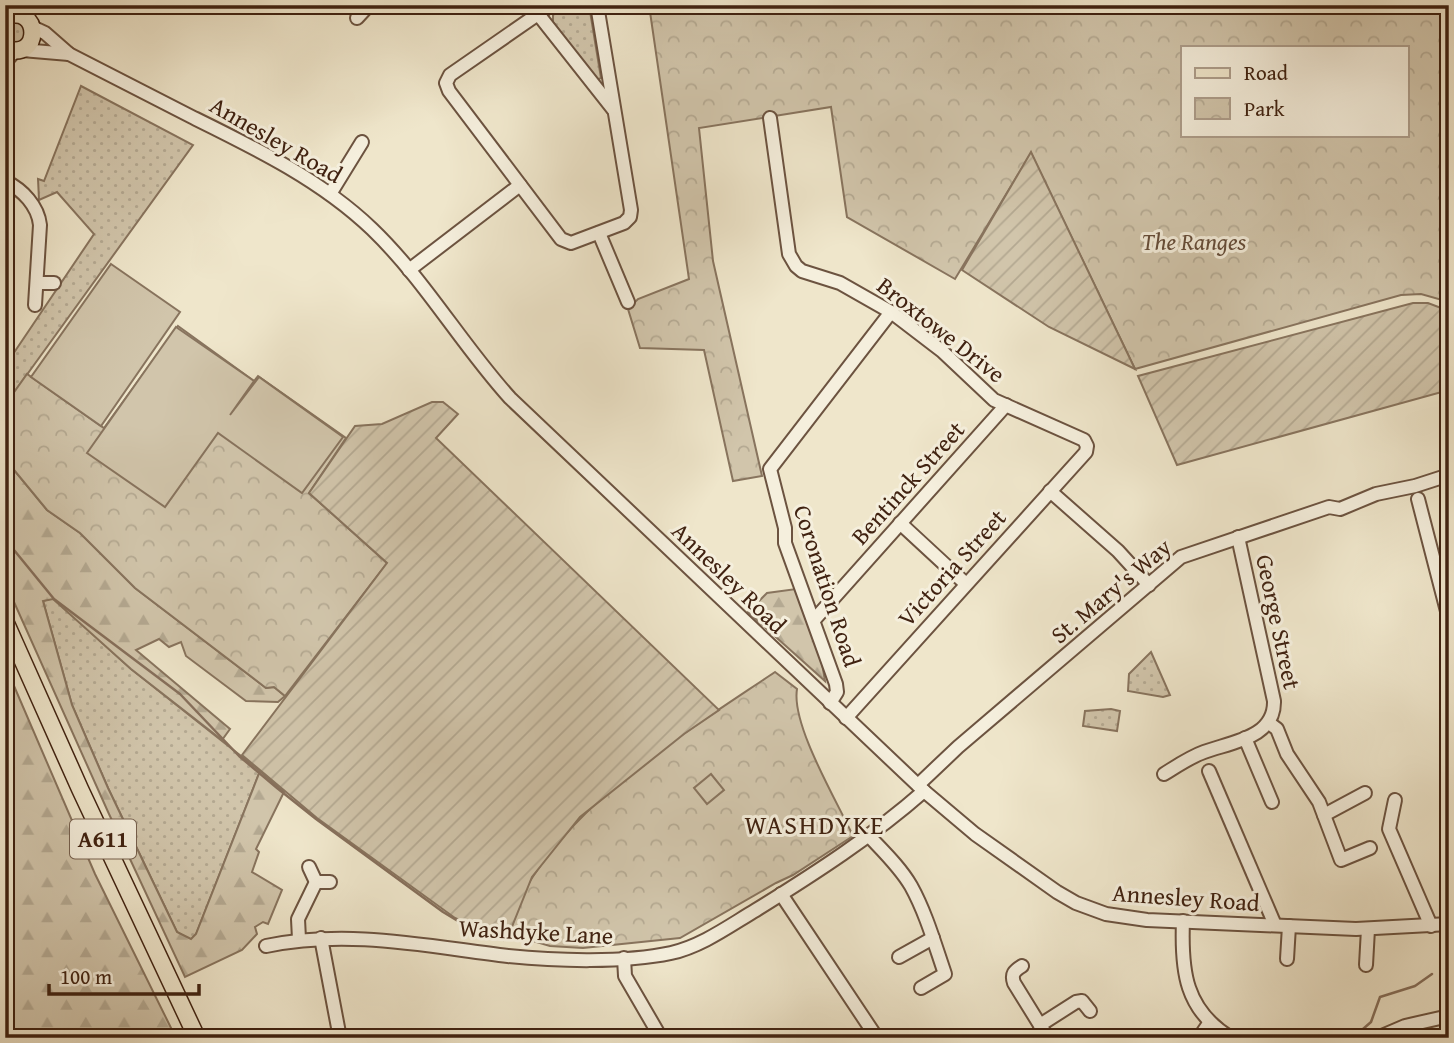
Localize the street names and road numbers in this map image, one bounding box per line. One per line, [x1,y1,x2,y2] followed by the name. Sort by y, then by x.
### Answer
[204,87,349,192] street label: Annesley Road
[870,268,1013,391] street label: Broxtowe Drive
[843,413,973,552] street label: Bentinck Street
[785,500,870,671] street label: Coronation Road
[889,501,1014,634] street label: Victoria Street
[664,514,795,642] street label: Annesley Road
[1043,530,1179,652] street label: St. Mary's Way
[1247,551,1310,693] street label: George Street
[70,820,136,859] road number: A611
[1111,875,1261,920] street label: Annesley Road
[458,910,614,953] street label: Washdyke Lane

